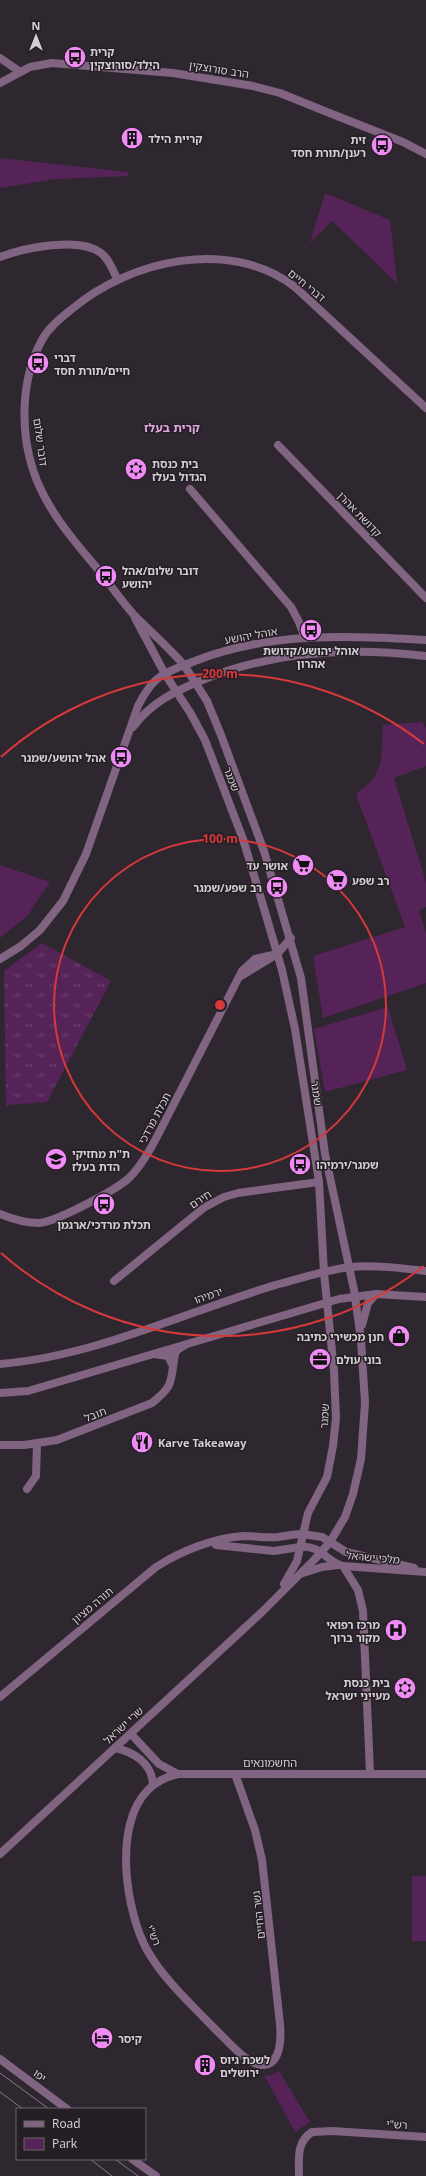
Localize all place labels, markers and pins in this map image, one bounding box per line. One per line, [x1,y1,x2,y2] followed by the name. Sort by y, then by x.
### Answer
[62,44,88,70] bus stop icon: קרית הילד/סורוצקין
[90,44,160,72] place label: קרית הילד/סורוצקין
[119,125,145,151] building icon: קריית הילד
[148,131,202,146] place label: קריית הילד
[291,132,366,160] place label: זית רענן/תורת חסד
[369,132,395,158] bus stop icon: זית רענן/תורת חסד
[25,350,51,376] bus stop icon: דברי חיים/תורת חסד
[54,350,130,378] place label: דברי חיים/תורת חסד
[123,456,149,482] synagogue icon: בית כנסת הגדול בעלז
[152,456,207,484] place label: בית כנסת הגדול בעלז
[93,563,119,589] bus stop icon: דובר שלום/אהל יהושע
[122,563,199,591] place label: דובר שלום/אהל יהושע
[298,617,324,643] bus stop icon: אוהל יהושע/קדושת אהרון
[263,643,359,671] place label: אוהל יהושע/קדושת אהרון
[108,744,134,770] bus stop icon: אהל יהושע/שמגר
[21,750,107,765] place label: אהל יהושע/שמגר
[290,852,316,878] supermarket icon: אושר עד
[246,858,289,873] place label: אושר עד
[324,867,350,893] supermarket icon: רב שפע
[352,873,389,888] place label: רב שפע
[264,874,290,900] bus stop icon: רב שפע/שמגר
[193,880,262,895] place label: רב שפע/שמגר
[213,998,227,1012] centre of rings
[43,1146,69,1172] school or university icon: ת"ת מחזיקי הדת בעלז
[72,1146,130,1174] place label: ת"ת מחזיקי הדת בעלז
[287,1151,313,1177] bus stop icon: שמגר/ירמיהו
[316,1157,379,1172] place label: שמגר/ירמיהו
[91,1191,117,1217] bus stop icon: תכלת מרדכי/ארגמן
[57,1217,151,1232] place label: תכלת מרדכי/ארגמן
[386,1323,412,1349] shop icon: חנן מכשירי כתיבה
[297,1329,384,1344] place label: חנן מכשירי כתיבה
[307,1346,333,1372] office icon: בוני עולם
[336,1352,382,1367] place label: בוני עולם
[129,1429,155,1455] restaurant icon: Karve Takeaway
[158,1435,247,1450] place label: Karve Takeaway
[326,1617,380,1645] place label: מרכז רפואי מקור ברוך
[383,1617,409,1643] hospital icon: מרכז רפואי מקור ברוך
[326,1675,390,1703] place label: בית כנסת מעייני ישראל
[392,1675,418,1701] synagogue icon: בית כנסת מעייני ישראל
[89,2025,115,2051] hotel icon: קיסר
[118,2031,142,2046] place label: קיסר
[192,2052,218,2078] building icon: לשכת גיוס ירושלים
[220,2052,270,2080] place label: לשכת גיוס ירושלים

